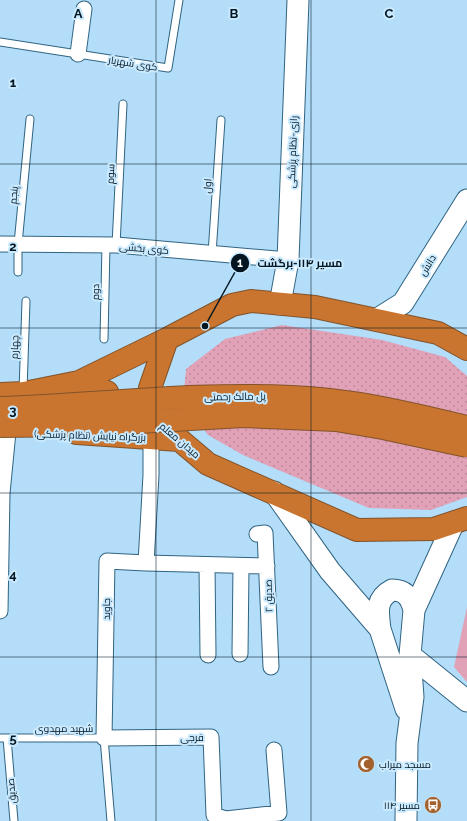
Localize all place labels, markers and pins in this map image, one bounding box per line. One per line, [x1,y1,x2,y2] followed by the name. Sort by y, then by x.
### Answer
[230,252,350,275] callout: مسیر ۱۱۴-برگشت
[356,754,376,774] mosque icon: مسجد میراب
[379,759,431,770] place label: مسجد میراب
[423,795,443,815] bus stop icon: مسیر ۱۱۴
[384,800,420,811] place label: مسیر ۱۱۴

